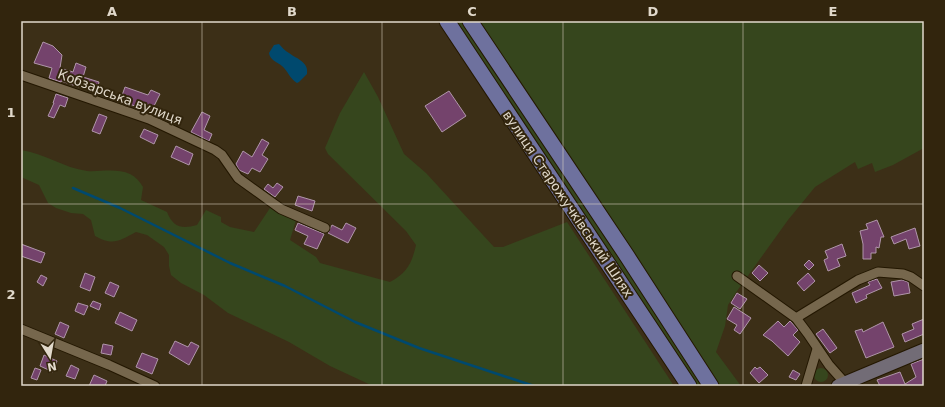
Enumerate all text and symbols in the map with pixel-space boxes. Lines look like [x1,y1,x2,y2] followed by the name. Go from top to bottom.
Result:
[107,4,117,19] text: A
[287,4,297,19] text: B
[467,4,477,19] text: C
[648,4,659,19] text: D
[829,4,837,19] text: E
[56,66,184,128] street label: Кобзарська вулиця
[6,105,16,120] text: 1
[500,108,636,300] street label: вулиця Старожучківський Шлях
[6,287,16,302] text: 2
[30,337,70,377] north arrow
[46,359,58,374] text: N

